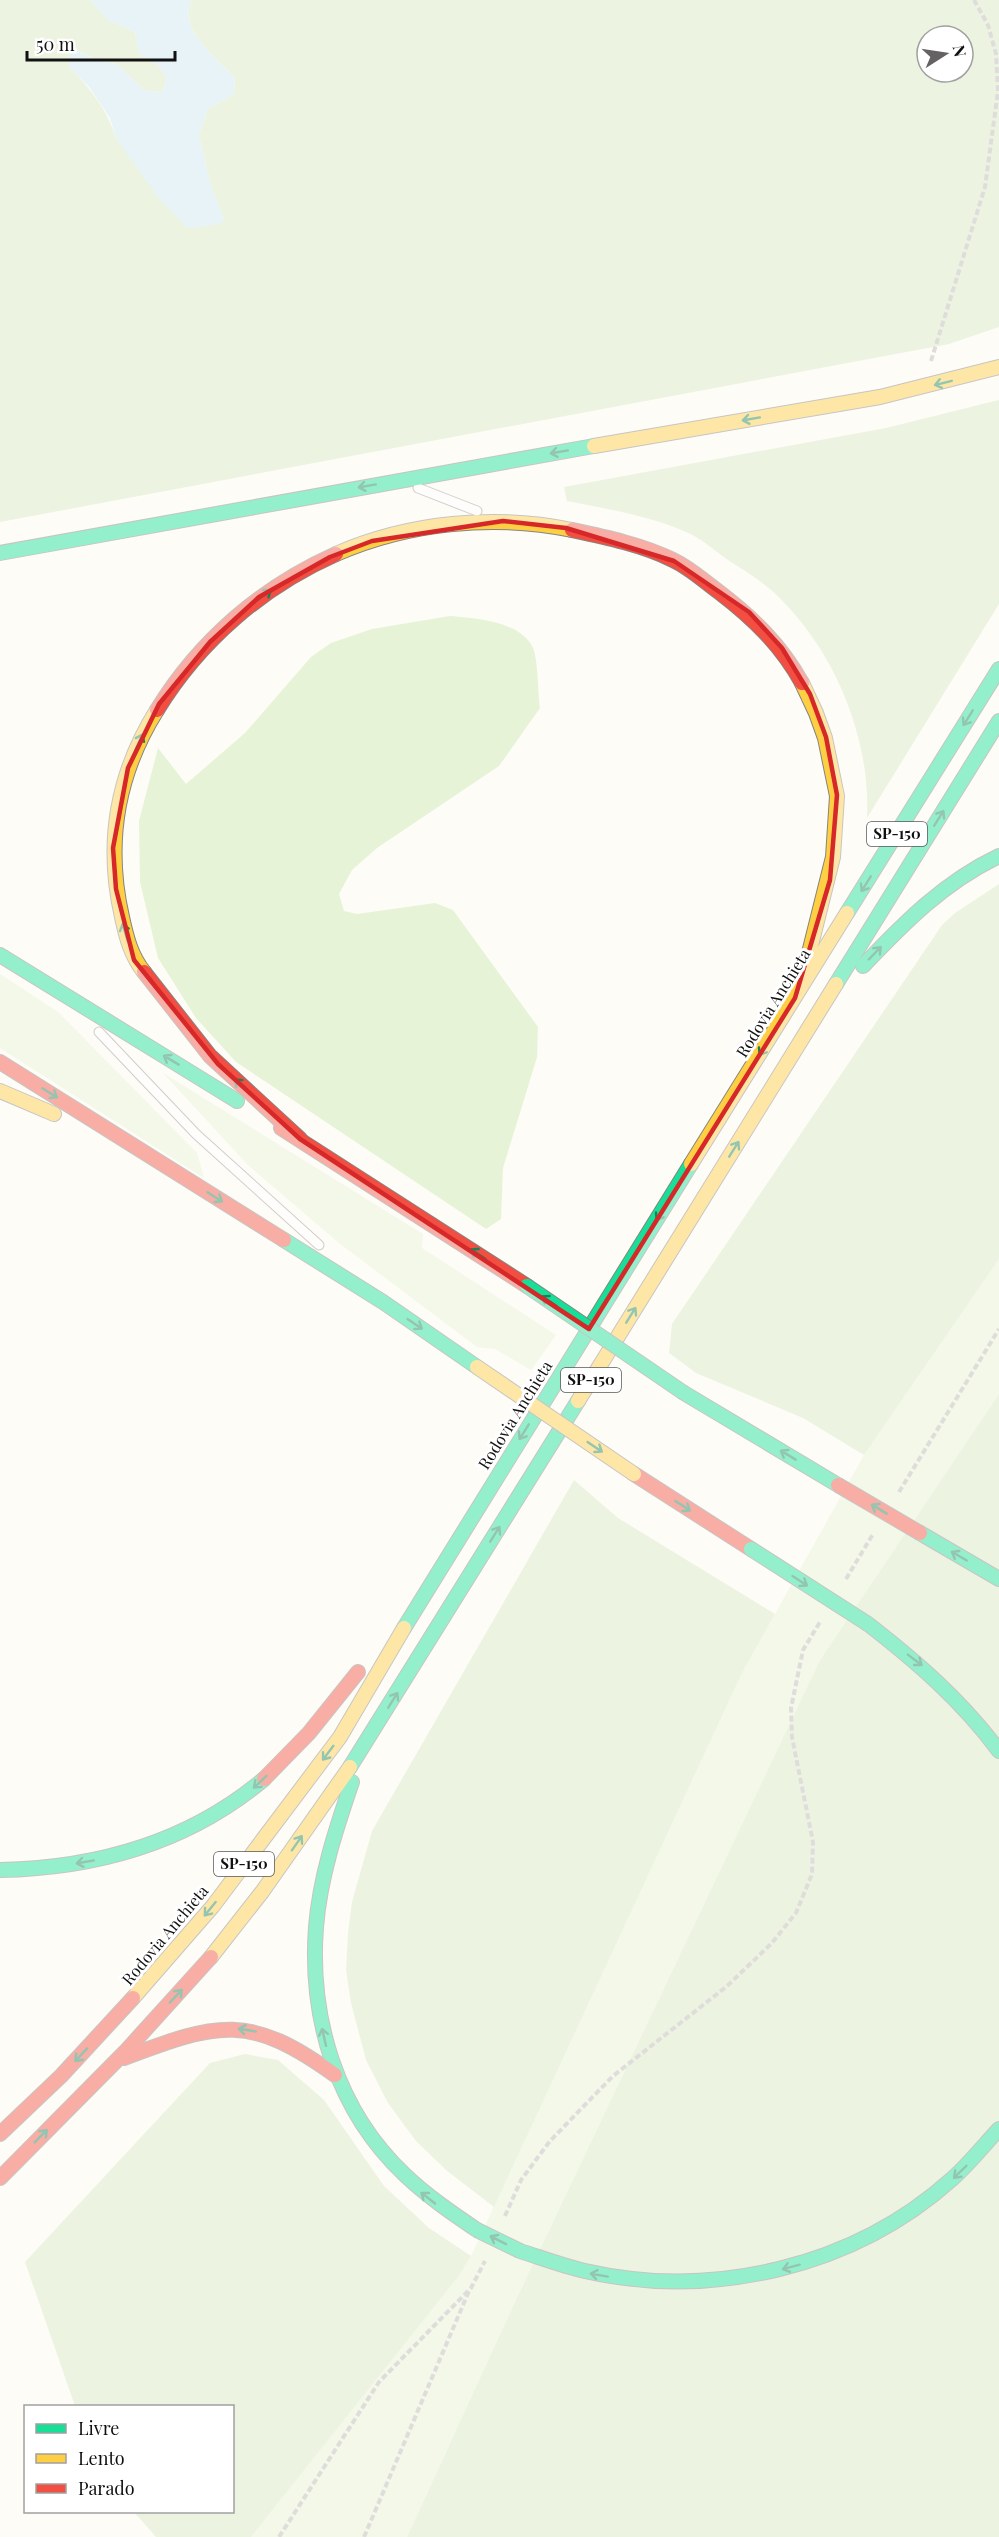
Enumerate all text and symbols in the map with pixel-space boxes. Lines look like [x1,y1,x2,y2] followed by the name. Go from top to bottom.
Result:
[27,24,176,62] scale bar
[915,24,975,84] north arrow
[36,32,75,56] text: 50 m
[949,43,972,59] text: N
[934,378,953,390] one-way arrow
[742,414,762,425] one-way arrow
[550,447,570,458] one-way arrow
[358,481,377,492] one-way arrow
[255,589,272,601] one-way arrow
[962,709,974,726] one-way arrow
[134,733,145,751] one-way arrow
[933,810,945,827] one-way arrow
[867,822,927,846] road number: SP-150
[859,875,871,892] one-way arrow
[119,922,130,941] one-way arrow
[731,945,814,1061] street label: Rodovia Anchieta
[868,946,883,961] one-way arrow
[758,1039,770,1056] one-way arrow
[163,1054,180,1066] one-way arrow
[234,1078,249,1092] one-way arrow
[41,1086,58,1099] one-way arrow
[728,1141,740,1158] one-way arrow
[206,1191,223,1203] one-way arrow
[654,1205,667,1222] one-way arrow
[470,1248,487,1260] one-way arrow
[541,1295,557,1307] one-way arrow
[626,1307,638,1324] one-way arrow
[406,1318,422,1330] one-way arrow
[473,1357,556,1473] street label: Rodovia Anchieta
[561,1368,621,1392] road number: SP-150
[518,1423,530,1440] one-way arrow
[586,1441,602,1453] one-way arrow
[780,1449,797,1461] one-way arrow
[674,1500,691,1512] one-way arrow
[871,1503,888,1515] one-way arrow
[490,1526,502,1543] one-way arrow
[951,1550,968,1562] one-way arrow
[791,1575,808,1587] one-way arrow
[906,1653,922,1666] one-way arrow
[387,1692,399,1709] one-way arrow
[321,1745,334,1761] one-way arrow
[253,1774,268,1788] one-way arrow
[291,1835,303,1851] one-way arrow
[214,1852,274,1876] road number: SP-150
[75,1857,95,1868] one-way arrow
[117,1880,213,1989] street label: Rodovia Anchieta
[203,1901,217,1916] one-way arrow
[169,1989,183,2004] one-way arrow
[238,2024,258,2035] one-way arrow
[318,2028,329,2047] one-way arrow
[74,2047,88,2062] one-way arrow
[34,2129,49,2144] one-way arrow
[952,2165,967,2179] one-way arrow
[420,2191,436,2204] one-way arrow
[490,2234,508,2246] one-way arrow
[782,2262,801,2273] one-way arrow
[589,2269,609,2280] one-way arrow
[24,2405,234,2513] legend
[78,2416,119,2440] text: Livre
[78,2446,125,2470] text: Lento
[78,2476,135,2500] text: Parado

